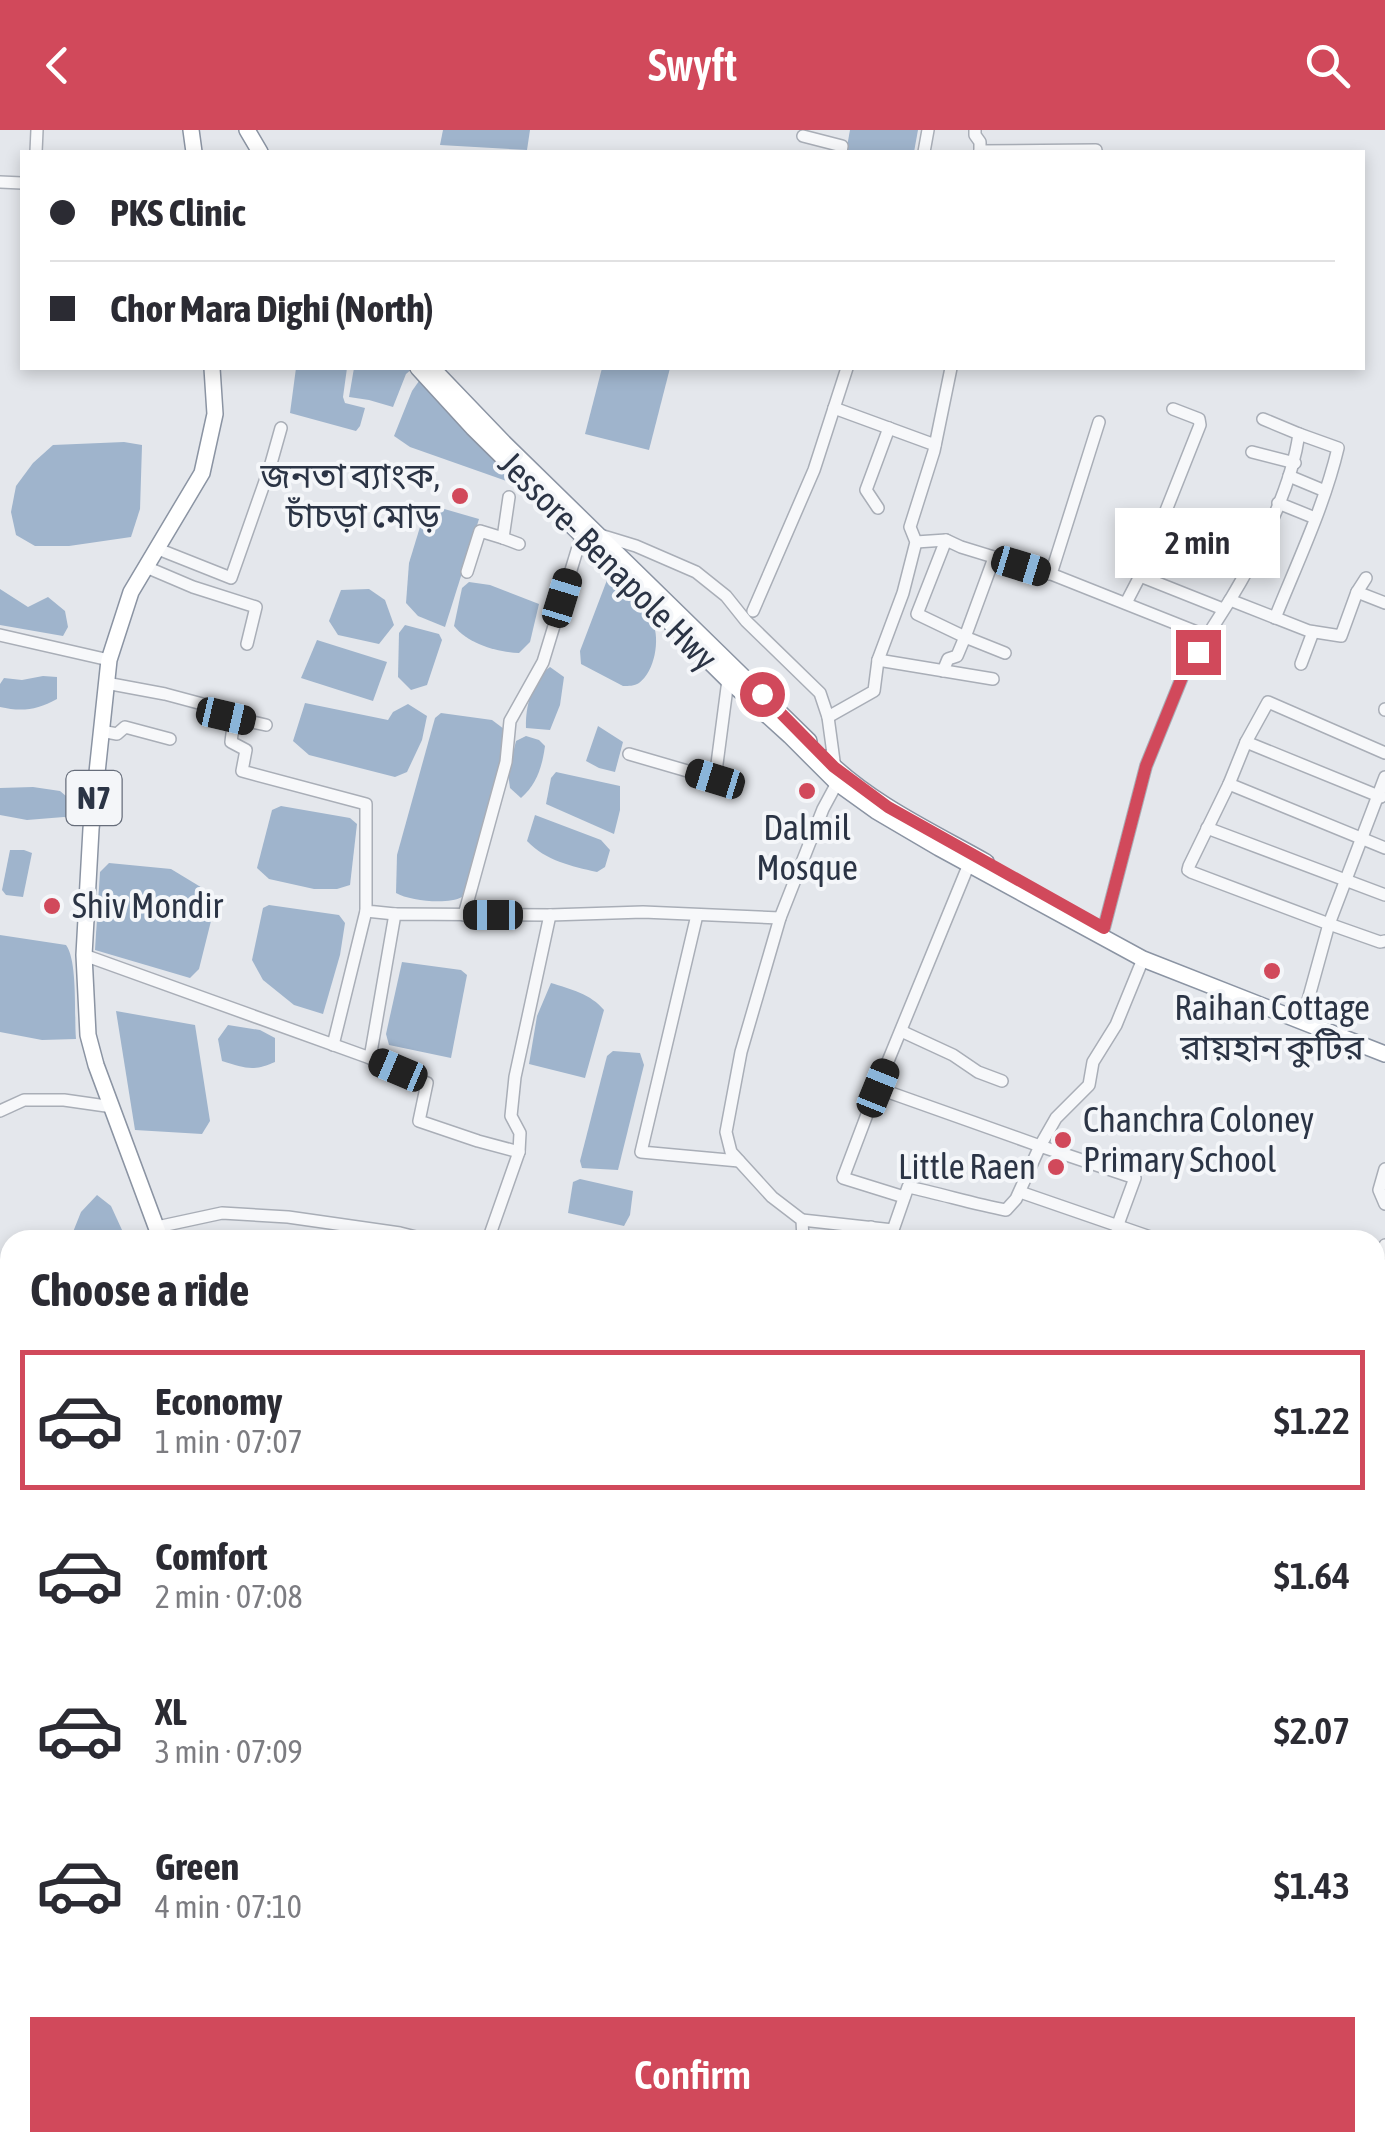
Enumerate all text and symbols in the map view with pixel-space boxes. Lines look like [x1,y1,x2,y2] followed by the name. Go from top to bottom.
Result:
[30,38,85,93] icon: back
[1300,38,1355,93] icon: search
[648,39,737,91] text: Swyft
[110,191,246,234] text: PKS Clinic
[110,287,434,330] text: Chor Mara Dighi (North)
[491,443,726,678] street label: Jessore- Benapole Hwy
[259,455,441,535] place label: জনতা ব্যাংক, চাঁচড়া মোড়
[449,485,471,507] marker: জনতা ব্যাংক, চাঁচড়া মোড়
[1116,507,1280,577] callout: 2 min
[1165,524,1230,561] text: 2 min
[988,543,1054,589] car
[539,565,585,631] car
[1176,630,1221,675] route end
[740,672,785,717] route start
[193,695,259,737] car
[682,756,748,802] car
[66,771,122,825] road number: N7
[796,780,818,802] marker: Dalmil Mosque
[756,807,858,887] place label: Dalmil Mosque
[72,885,223,925] place label: Shiv Mondir
[41,895,63,917] marker: Shiv Mondir
[463,900,523,930] car
[1261,960,1283,982] marker: Raihan Cottage রায়হান কুটির
[1174,987,1370,1068] place label: Raihan Cottage রায়হান কুটির
[365,1044,431,1096] car
[853,1055,903,1121] car
[1083,1099,1314,1179] place label: Chanchra Coloney Primary School
[1052,1129,1074,1151] marker: Chanchra Coloney Primary School
[898,1146,1036,1186] place label: Little Raen
[1045,1156,1067,1178] marker: Little Raen
[30,1264,249,1316] text: Choose a ride
[35,1375,125,1465] icon: car
[155,1380,282,1423] text: Economy
[1274,1399,1350,1442] text: $1.22
[155,1423,302,1460] text: 1 min · 07:07
[35,1530,125,1620] icon: car
[155,1535,267,1578] text: Comfort
[1274,1554,1350,1597] text: $1.64
[155,1578,302,1615] text: 2 min · 07:08
[35,1685,125,1775] icon: car
[155,1690,187,1733] text: XL
[1274,1709,1350,1752] text: $2.07
[155,1733,302,1770] text: 3 min · 07:09
[35,1840,125,1930] icon: car
[155,1845,239,1888] text: Green
[1274,1864,1350,1907] text: $1.43
[155,1888,302,1925] text: 4 min · 07:10
[30,2017,1355,2132] button: Confirm

